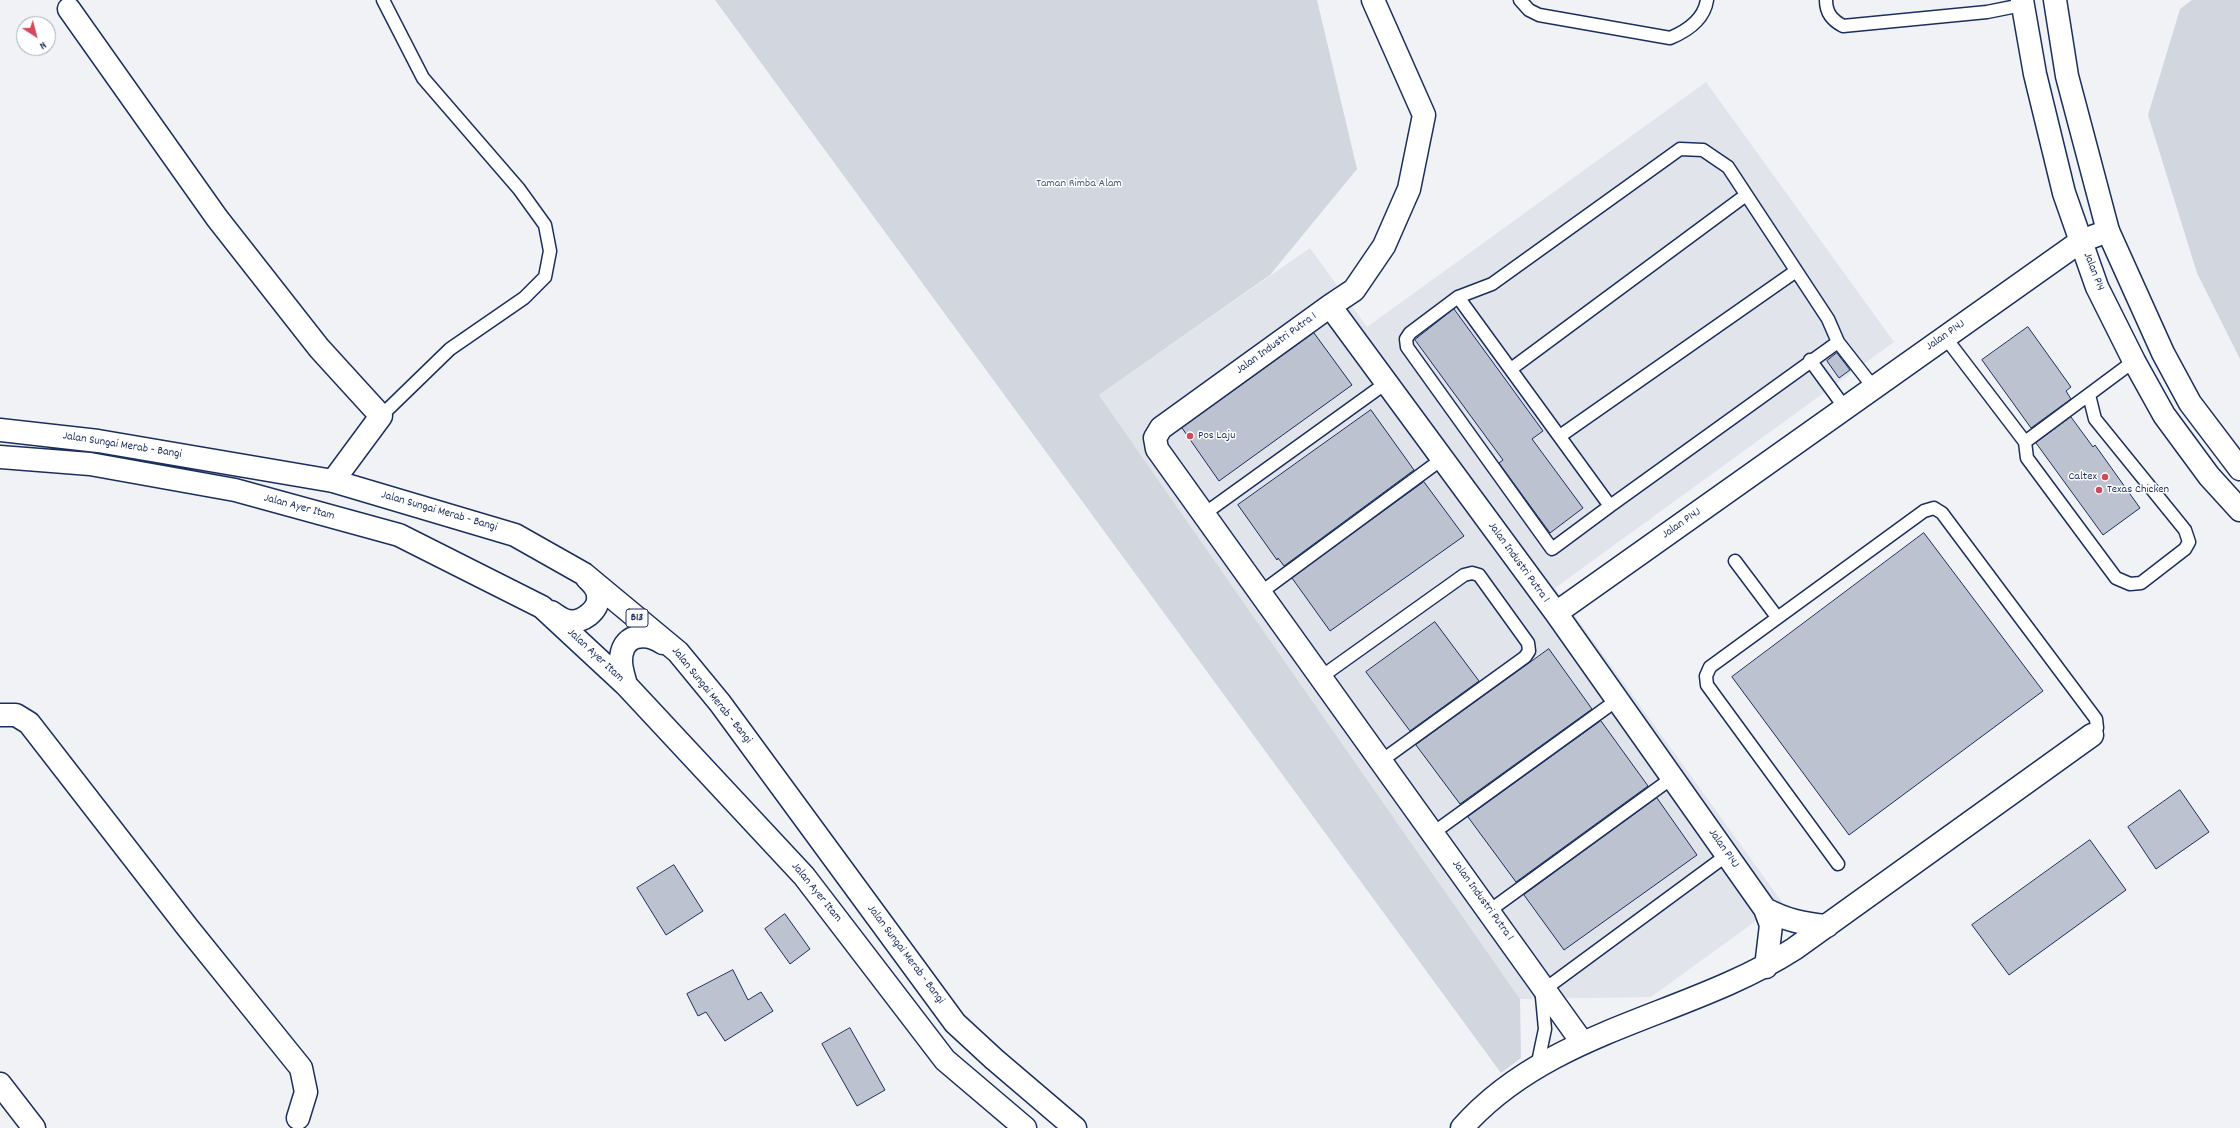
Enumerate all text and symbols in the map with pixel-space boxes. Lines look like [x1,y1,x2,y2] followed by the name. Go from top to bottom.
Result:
[16,16,56,56] north arrow
[36,37,49,53] text: N
[1036,177,1122,191] park label: Taman Rimba Alam
[2079,251,2107,293] street label: Jalan P14
[1234,310,1320,378] street label: Jalan Industri Putra 1
[1924,317,1968,355] street label: Jalan P14J
[62,429,182,463] street label: Jalan Sungai Merab - Bangi
[1198,429,1235,443] place label: Pos Laju
[1185,431,1195,441] marker: Pos Laju
[2068,470,2097,484] place label: Caltex
[2100,472,2110,482] marker: Caltex
[2107,483,2169,497] place label: Texas Chicken
[2094,485,2104,495] marker: Texas Chicken
[379,489,499,535] street label: Jalan Sungai Merab - Bangi
[262,492,336,524] street label: Jalan Ayer Itam
[1660,505,1704,543] street label: Jalan P14J
[1484,520,1552,606] street label: Jalan Industri Putra 1
[626,609,648,627] road number: B13
[564,626,626,686] street label: Jalan Ayer Itam
[668,645,754,747] street label: Jalan Sungai Merab - Bangi
[1704,827,1742,871] street label: Jalan P14J
[1448,858,1516,944] street label: Jalan Industri Putra 1
[788,860,844,926] street label: Jalan Ayer Itam
[863,903,947,1007] street label: Jalan Sungai Merab - Bangi

